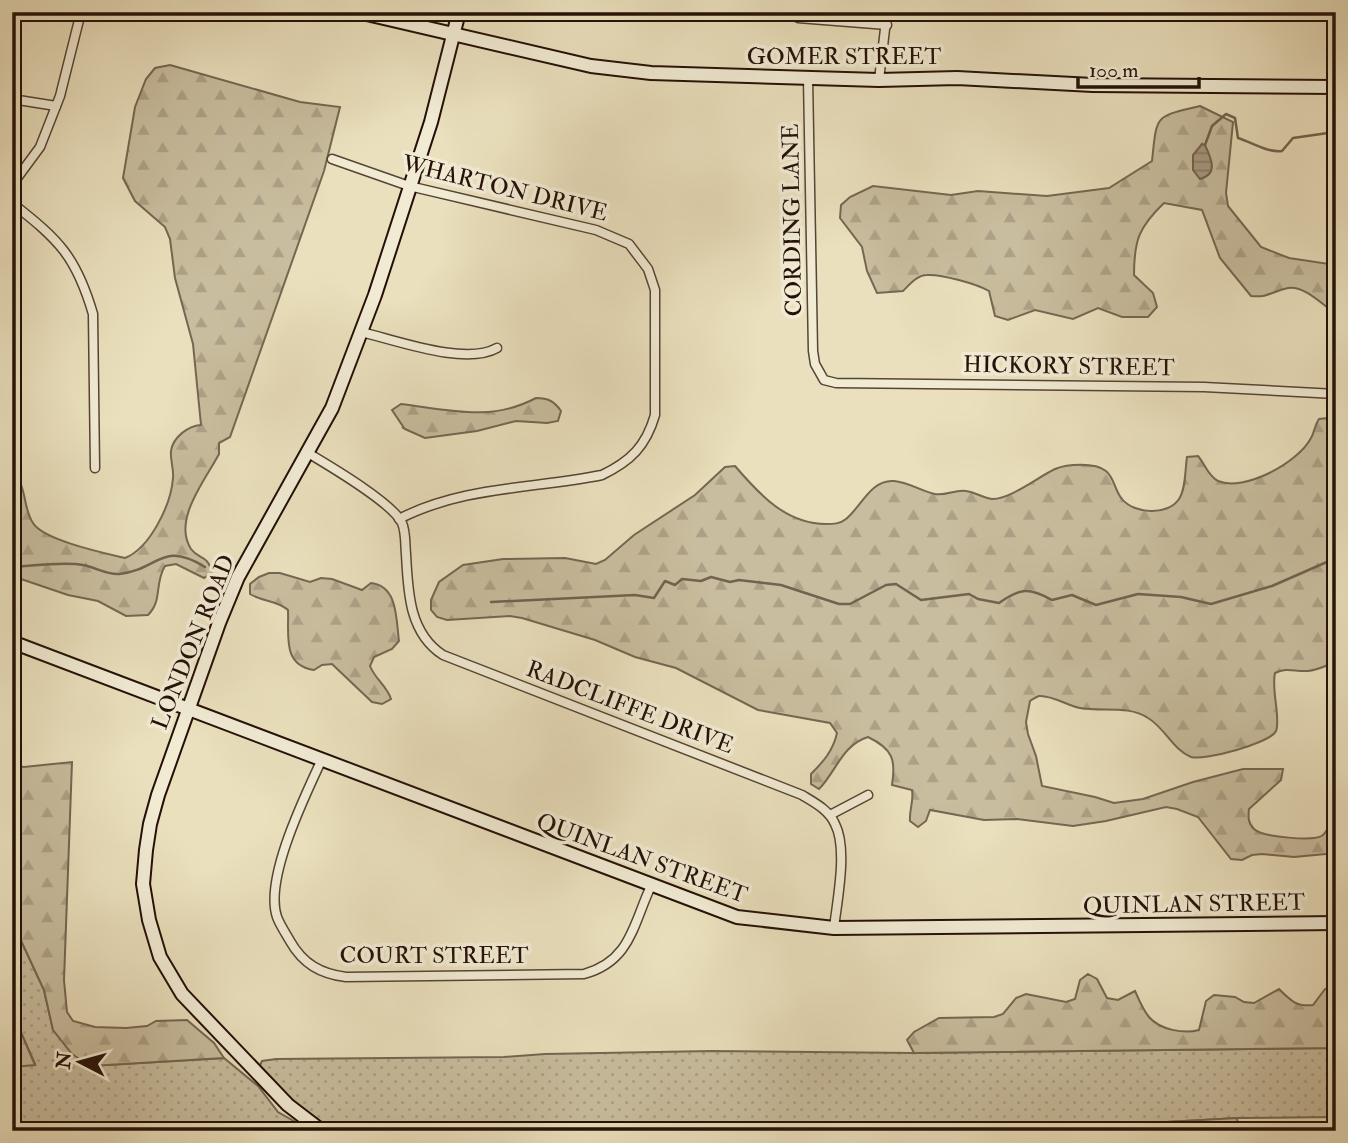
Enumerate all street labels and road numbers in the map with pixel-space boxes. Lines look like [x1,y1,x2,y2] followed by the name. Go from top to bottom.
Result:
[747,42,941,71] street label: GOMER STREET
[776,123,808,317] street label: CORDING LANE
[398,148,611,228] street label: WHARTON DRIVE
[963,350,1175,382] street label: HICKORY STREET
[145,550,241,734] street label: LONDON ROAD
[522,654,738,760] street label: RADCLIFFE DRIVE
[533,806,751,910] street label: QUINLAN STREET
[1083,888,1305,920] street label: QUINLAN STREET
[339,941,529,970] street label: COURT STREET

